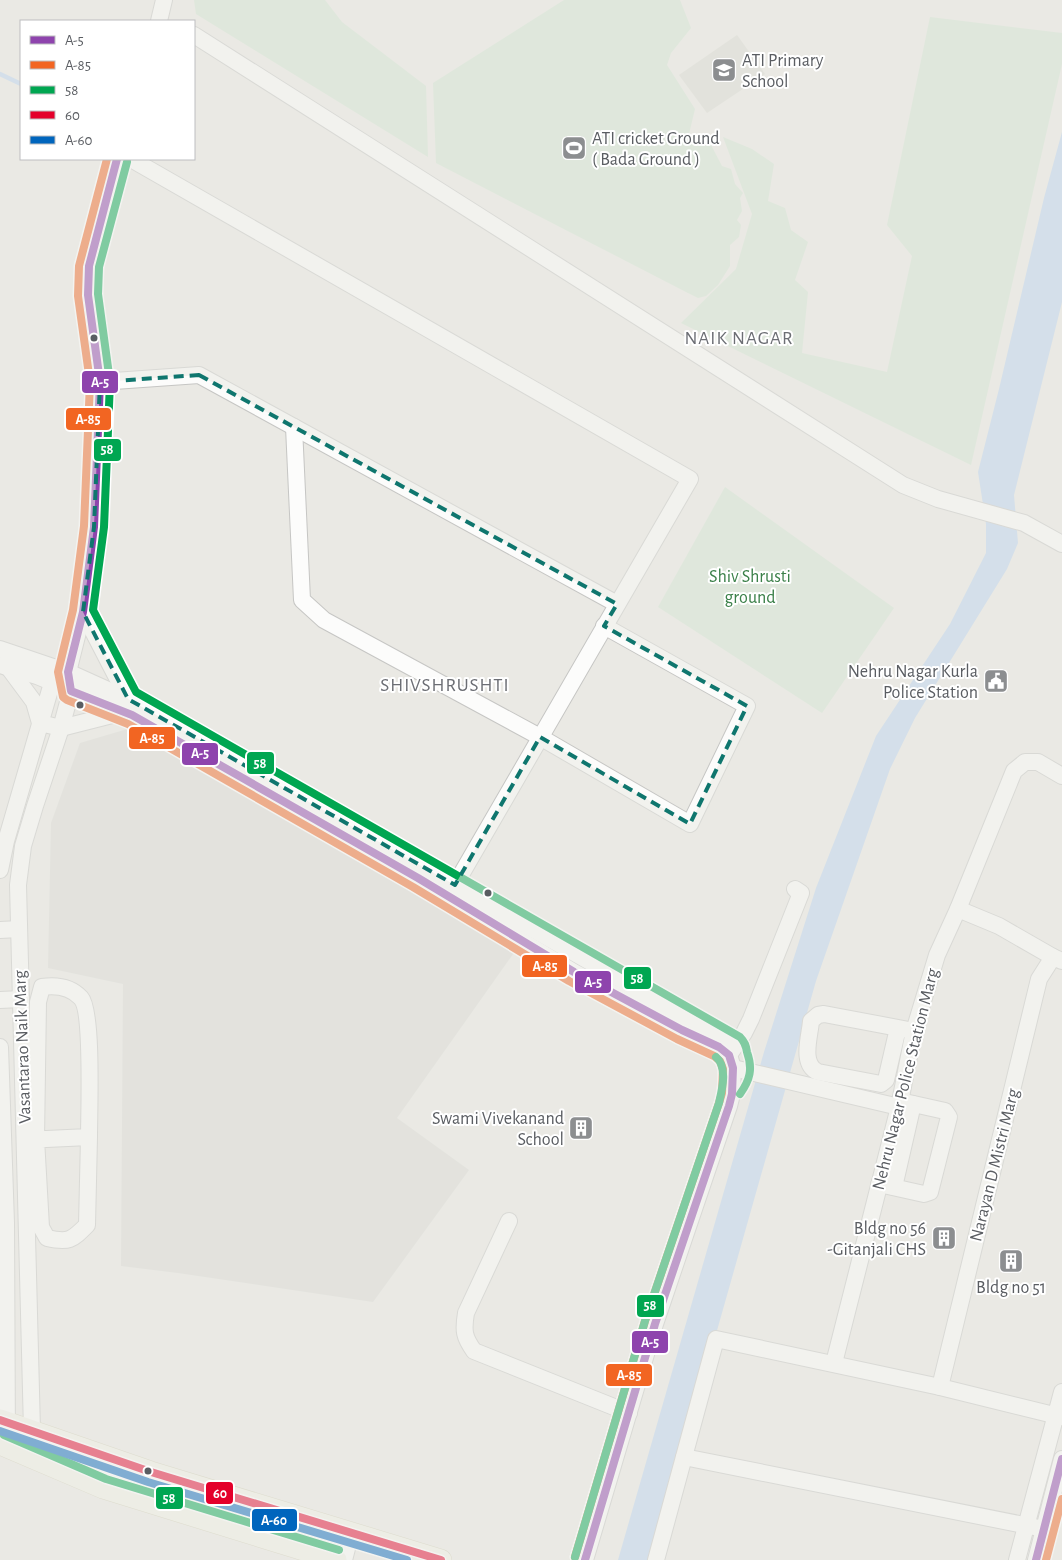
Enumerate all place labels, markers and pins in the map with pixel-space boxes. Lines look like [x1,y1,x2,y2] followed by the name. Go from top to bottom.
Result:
[742,52,824,91] place label: ATI Primary School
[711,57,737,83] school or university icon: ATI Primary School
[592,130,720,169] place label: ATI cricket Ground ( Bada Ground )
[561,135,587,161] sports icon: ATI cricket Ground ( Bada Ground )
[89,333,99,343] unlabelled marker
[848,663,978,702] place label: Nehru Nagar Kurla Police Station
[983,668,1009,694] public building icon: Nehru Nagar Kurla Police Station
[75,700,85,710] unlabelled marker
[483,888,493,898] unlabelled marker
[432,1110,564,1149] place label: Swami Vivekanand School
[568,1115,594,1141] building icon: Swami Vivekanand School
[827,1220,926,1259] place label: Bldg no 56 -Gitanjali CHS
[931,1225,957,1251] building icon: Bldg no 56 -Gitanjali CHS
[998,1248,1024,1274] building icon: Bldg no 51
[976,1279,1046,1297] place label: Bldg no 51
[143,1466,153,1476] unlabelled marker

